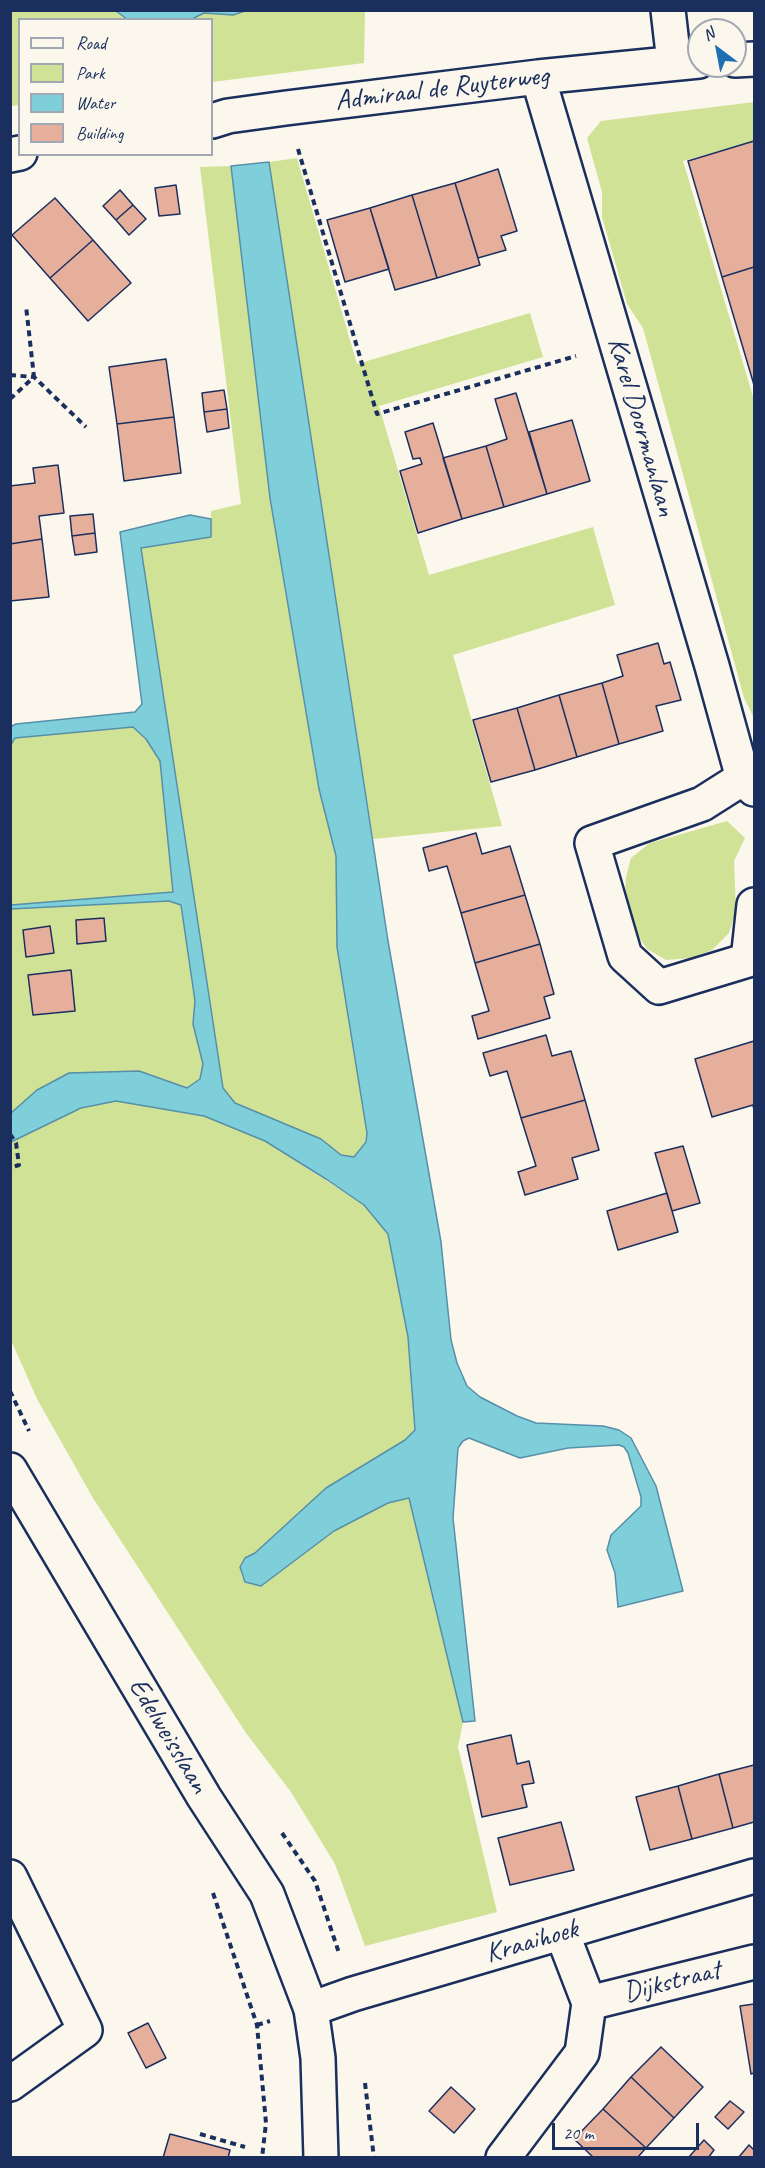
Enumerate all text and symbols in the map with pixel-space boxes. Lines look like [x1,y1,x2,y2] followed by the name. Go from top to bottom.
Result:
[18,18,213,156] legend
[687,18,747,78] north arrow
[699,23,718,46] text: N
[76,32,106,54] text: Road
[333,59,551,119] street label: Admiraal de Ruyterweg
[76,62,105,84] text: Park
[76,92,115,114] text: Water
[76,122,123,144] text: Building
[599,334,683,520] street label: Karel Doormanlaan
[121,1672,215,1800] street label: Edelweisslaan
[482,1913,582,1971] street label: Kraaihoek
[620,1954,724,2010] street label: Dijkstraat
[555,2111,702,2149] scale bar
[563,2122,594,2144] text: 20 m

